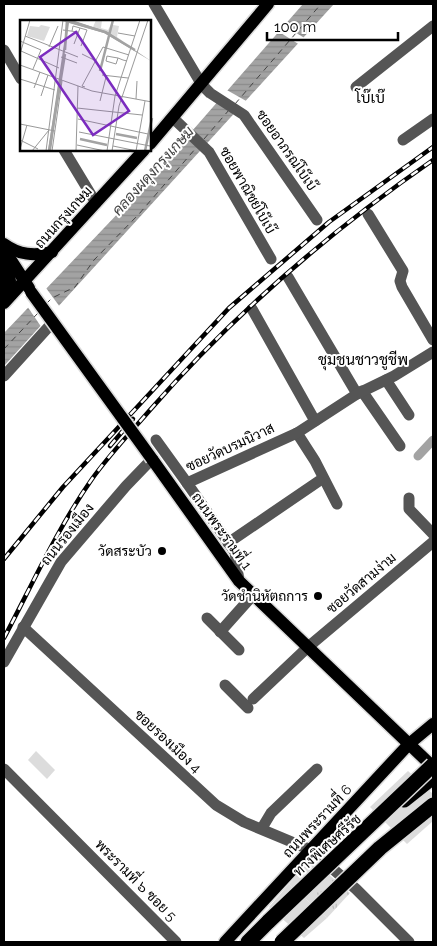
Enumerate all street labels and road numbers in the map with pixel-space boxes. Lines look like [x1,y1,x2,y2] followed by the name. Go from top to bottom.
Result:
[253,106,322,194] street label: ซอยอาภรณ์โบ๊เบ๊
[217,143,281,237] street label: ซอยพาณิชย์โบ๊เบ๊
[31,183,96,253] street label: ถนนกรุงเกษม
[183,420,277,474] street label: ซอยวัดบรมนิวาส
[189,487,259,573] street label: ถนนพระรามที่ 1
[36,499,97,568] street label: ถนนรองเมือง
[323,549,399,617] street label: ซอยวัดสามง่าม
[131,705,205,776] street label: ซอยรองเมือง 4
[276,779,355,861] street label: ถนนพระรามที่ 6
[289,810,364,879] street label: ทางพิเศษศรีรัช
[92,833,183,924] street label: พระรามที่ ๖ ซอย 5

